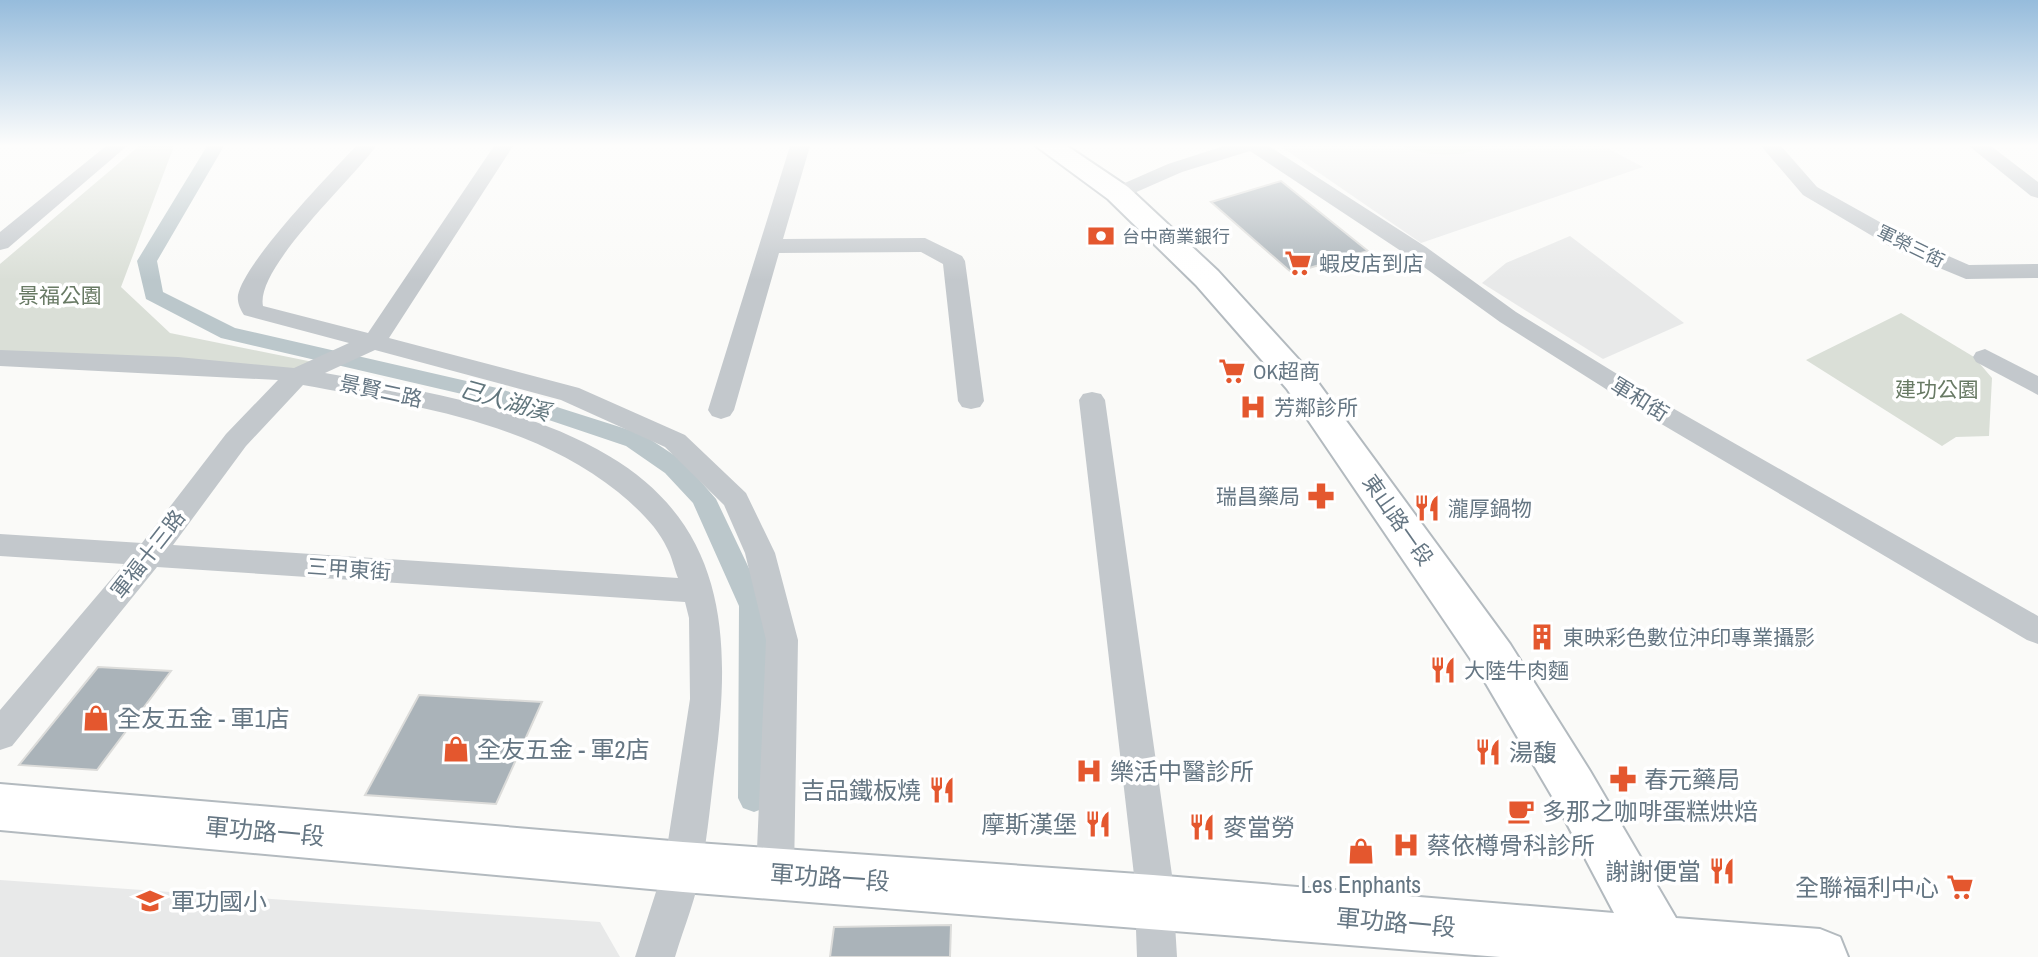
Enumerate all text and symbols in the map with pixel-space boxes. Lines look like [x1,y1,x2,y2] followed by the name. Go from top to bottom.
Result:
[1873,219,1949,273] street label: 軍榮三街
[1086,221,1116,251] bank icon: 台中商業銀行
[1122,224,1230,249] place label: 台中商業銀行
[1283,248,1313,278] supermarket icon: 蝦皮店到店
[1319,249,1424,278] place label: 蝦皮店到店
[18,281,102,310] park label: 景福公園
[1217,356,1247,386] supermarket icon: OK超商
[1253,357,1320,386] place label: OK超商
[337,368,425,414] street label: 景賢二路
[1606,370,1674,428] street label: 軍和街
[457,372,556,428] water label: 己人湖溪
[1895,375,1979,404] park label: 建功公園
[1238,392,1268,422] hospital icon: 芳鄰診所
[1274,393,1358,422] place label: 芳鄰診所
[1356,469,1440,571] street label: 東山路一段
[1306,481,1336,511] pharmacy icon: 瑞昌藥局
[1216,482,1300,511] place label: 瑞昌藥局
[1412,493,1442,523] restaurant icon: 瀧厚鍋物
[1448,494,1532,523] place label: 瀧厚鍋物
[104,504,192,604] street label: 軍福十三路
[306,552,392,586] street label: 三甲東街
[1527,622,1557,652] building icon: 東映彩色數位沖印專業攝影
[1563,623,1815,652] place label: 東映彩色數位沖印專業攝影
[1428,655,1458,685] restaurant icon: 大陸牛肉麵
[1464,656,1569,685] place label: 大陸牛肉麵
[117,702,289,734] place label: 全友五金 - 軍1店
[81,703,111,733] shop icon: 全友五金 - 軍1店
[477,733,649,765] place label: 全友五金 - 軍2店
[441,734,471,764] shop icon: 全友五金 - 軍2店
[1509,736,1557,768] place label: 湯馥
[1473,737,1503,767] restaurant icon: 湯馥
[1110,755,1254,787] place label: 樂活中醫診所
[1074,756,1104,786] hospital icon: 樂活中醫診所
[1644,763,1740,795] place label: 春元藥局
[1608,764,1638,794] pharmacy icon: 春元藥局
[801,774,921,806] place label: 吉品鐵板燒
[927,775,957,805] restaurant icon: 吉品鐵板燒
[1542,795,1758,827] place label: 多那之咖啡蛋糕烘焙
[1506,796,1536,826] cafe icon: 多那之咖啡蛋糕烘焙
[981,808,1077,840] place label: 摩斯漢堡
[1083,809,1113,839] restaurant icon: 摩斯漢堡
[204,810,326,852] street label: 軍功路一段
[1223,811,1295,843] place label: 麥當勞
[1187,812,1217,842] restaurant icon: 麥當勞
[1427,829,1595,861] place label: 蔡依樽骨科診所
[1391,830,1421,860] hospital icon: 蔡依樽骨科診所
[1346,836,1376,866] shop icon: Les Enphants
[1605,855,1701,887] place label: 謝謝便當
[1707,856,1737,886] restaurant icon: 謝謝便當
[769,857,891,897] street label: 軍功路一段
[1301,868,1421,900] place label: Les Enphants
[1795,871,1939,903] place label: 全聯福利中心
[1945,872,1975,902] supermarket icon: 全聯福利中心
[171,885,267,917] place label: 軍功國小
[135,886,165,916] school or university icon: 軍功國小
[1335,901,1457,943] street label: 軍功路一段

